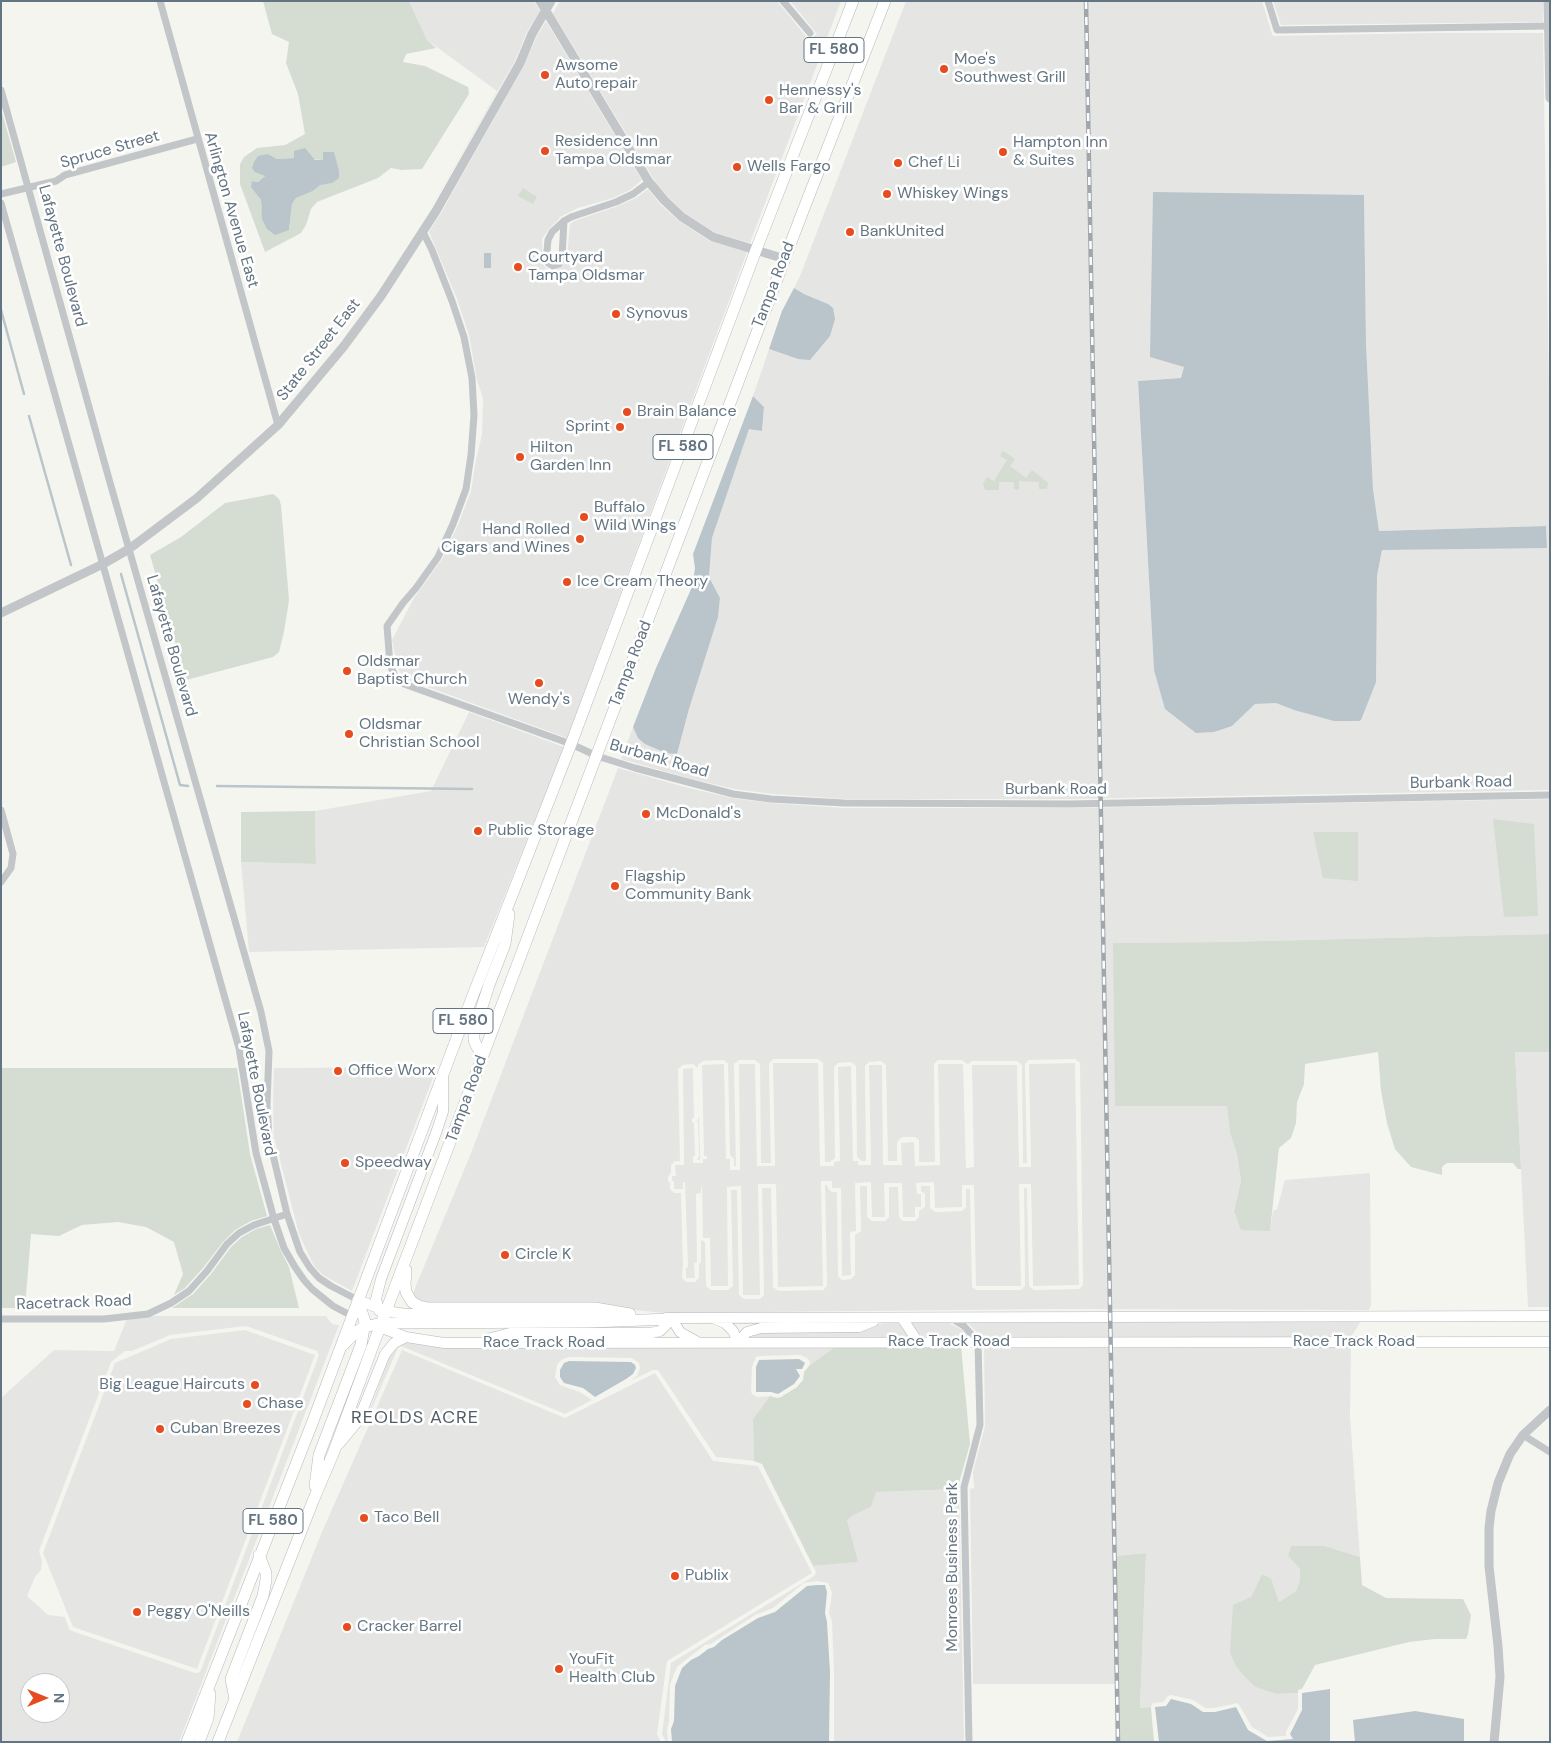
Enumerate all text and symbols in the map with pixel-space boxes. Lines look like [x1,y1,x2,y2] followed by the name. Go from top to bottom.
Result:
[804,38,864,62] road number: FL 580
[954,50,1066,88] place label: Moe's Southwest Grill
[555,56,638,94] place label: Awsome Auto repair
[938,63,950,75] marker: Moe's Southwest Grill
[539,69,551,81] marker: Awsome Auto repair
[779,81,862,119] place label: Hennessy's Bar & Grill
[763,94,775,106] marker: Hennessy's Bar & Grill
[58,127,162,173] street label: Spruce Street
[200,130,262,290] street label: Arlington Avenue East
[555,132,672,170] place label: Residence Inn Tampa Oldsmar
[1013,133,1108,171] place label: Hampton Inn & Suites
[539,145,551,157] marker: Residence Inn Tampa Oldsmar
[997,146,1009,158] marker: Hampton Inn & Suites
[908,153,960,173] place label: Chef Li
[747,157,831,177] place label: Wells Fargo
[892,157,904,169] marker: Chef Li
[731,161,743,173] marker: Wells Fargo
[34,183,90,329] street label: Lafayette Boulevard
[897,184,1008,204] place label: Whiskey Wings
[881,188,893,200] marker: Whiskey Wings
[860,222,944,242] place label: BankUnited
[844,226,856,238] marker: BankUnited
[749,239,799,331] street label: Tampa Road
[528,248,645,286] place label: Courtyard Tampa Oldsmar
[512,261,524,273] marker: Courtyard Tampa Oldsmar
[273,295,365,405] street label: State Street East
[626,304,688,324] place label: Synovus
[610,308,622,320] marker: Synovus
[637,402,737,422] place label: Brain Balance
[621,406,633,418] marker: Brain Balance
[565,417,610,437] place label: Sprint
[614,421,626,433] marker: Sprint
[653,434,713,460] road number: FL 580
[530,438,611,476] place label: Hilton Garden Inn
[514,451,526,463] marker: Hilton Garden Inn
[594,498,677,536] place label: Buffalo Wild Wings
[578,511,590,523] marker: Buffalo Wild Wings
[441,520,570,558] place label: Hand Rolled Cigars and Wines
[574,533,586,545] marker: Hand Rolled Cigars and Wines
[577,572,708,592] place label: Ice Cream Theory
[142,573,200,719] street label: Lafayette Boulevard
[561,576,573,588] marker: Ice Cream Theory
[606,618,656,710] street label: Tampa Road
[357,652,467,690] place label: Oldsmar Baptist Church
[341,665,353,677] marker: Oldsmar Baptist Church
[533,677,545,689] marker: Wendy's
[508,690,570,710] place label: Wendy's
[359,715,480,753] place label: Oldsmar Christian School
[343,728,355,740] marker: Oldsmar Christian School
[607,736,711,782] street label: Burbank Road
[1410,773,1512,793] street label: Burbank Road
[1005,780,1107,800] street label: Burbank Road
[656,804,741,824] place label: McDonald's
[640,808,652,820] marker: McDonald's
[488,821,594,841] place label: Public Storage
[472,825,484,837] marker: Public Storage
[625,867,752,905] place label: Flagship Community Bank
[609,880,621,892] marker: Flagship Community Bank
[433,1008,493,1034] road number: FL 580
[233,1010,279,1158] street label: Lafayette Boulevard
[442,1053,492,1145] street label: Tampa Road
[348,1061,435,1081] place label: Office Worx
[332,1065,344,1077] marker: Office Worx
[355,1153,432,1173] place label: Speedway
[339,1157,351,1169] marker: Speedway
[515,1245,571,1265] place label: Circle K
[499,1249,511,1261] marker: Circle K
[16,1291,132,1315] street label: Racetrack Road
[888,1332,1010,1352] street label: Race Track Road
[1293,1332,1415,1352] street label: Race Track Road
[483,1333,605,1353] street label: Race Track Road
[99,1375,245,1395] place label: Big League Haircuts
[249,1379,261,1391] marker: Big League Haircuts
[257,1394,303,1414] place label: Chase
[241,1398,253,1410] marker: Chase
[350,1407,480,1429] district label: REOLDS ACRE
[170,1419,281,1439] place label: Cuban Breezes
[154,1423,166,1435] marker: Cuban Breezes
[943,1482,963,1652] street label: Monroes Business Park
[243,1508,303,1534] road number: FL 580
[374,1508,439,1528] place label: Taco Bell
[358,1512,370,1524] marker: Taco Bell
[685,1566,729,1586] place label: Publix
[669,1570,681,1582] marker: Publix
[147,1602,250,1622] place label: Peggy O'Neills
[131,1606,143,1618] marker: Peggy O'Neills
[357,1617,462,1637] place label: Cracker Barrel
[341,1621,353,1633] marker: Cracker Barrel
[569,1650,655,1688] place label: YouFit Health Club
[553,1663,565,1675] marker: YouFit Health Club
[20,1673,70,1723] north arrow
[50,1693,68,1703] text: N

